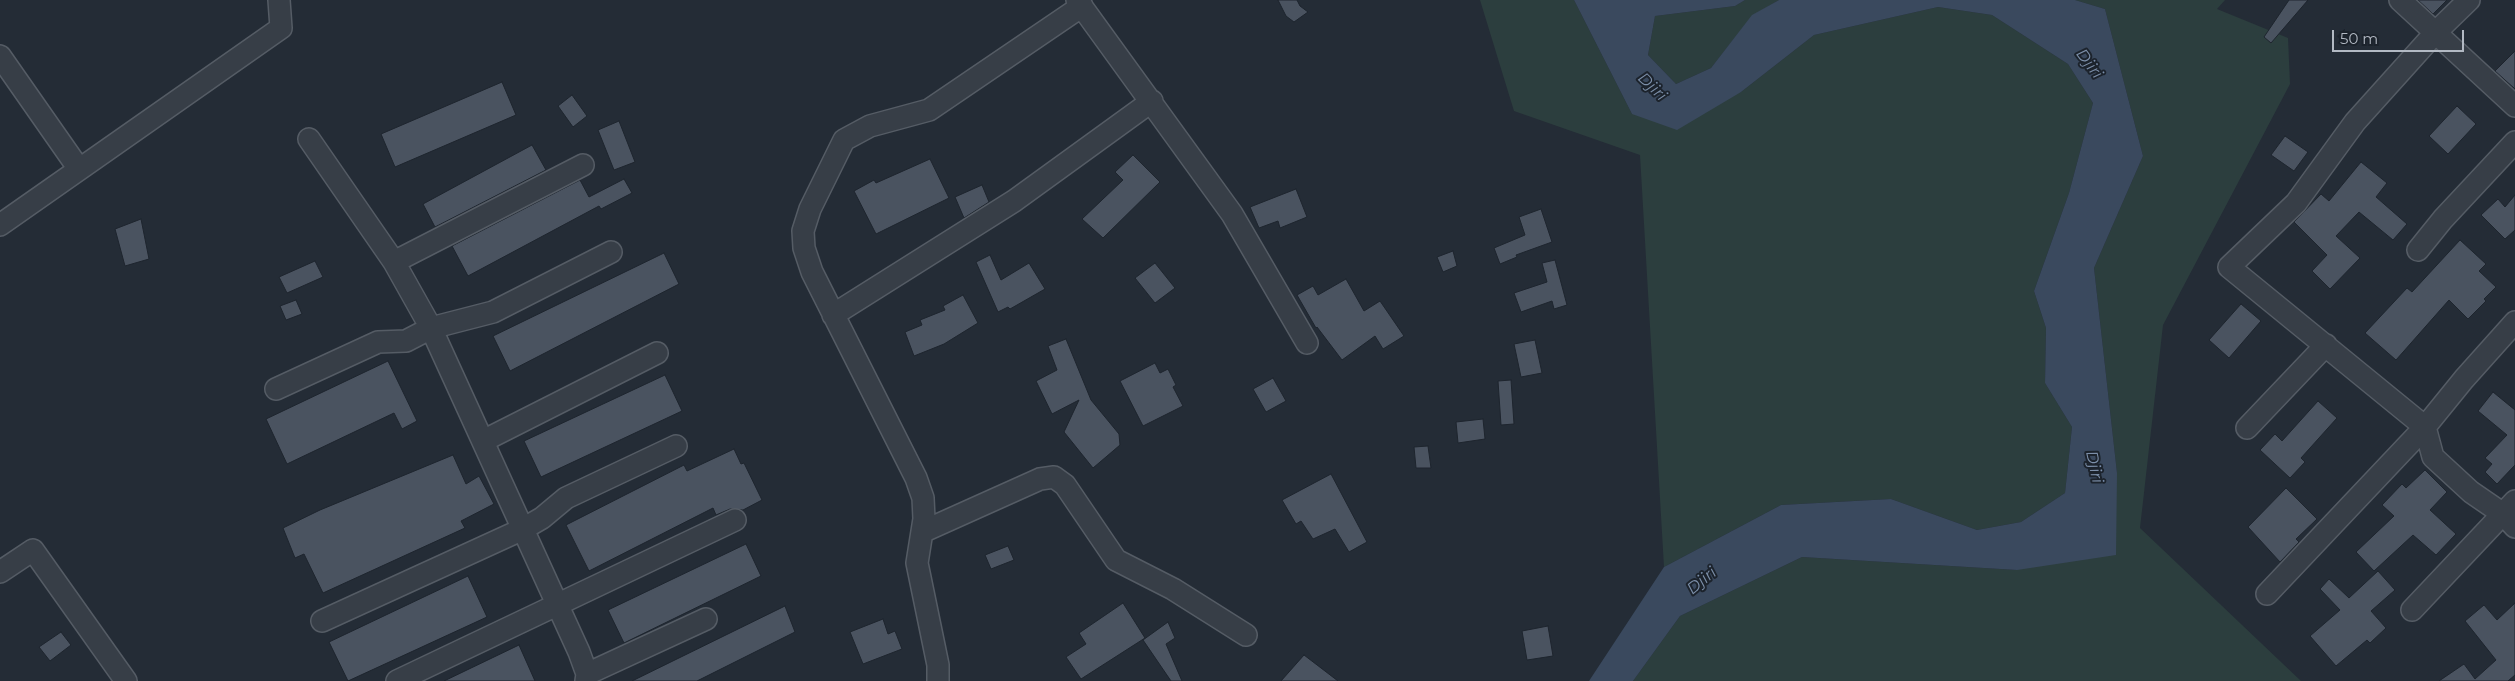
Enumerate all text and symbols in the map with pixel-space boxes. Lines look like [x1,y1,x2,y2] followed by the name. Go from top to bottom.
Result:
[2335,20,2468,52] scale bar
[2340,29,2378,48] text: 50 m
[2072,45,2106,83] water label: Djiri
[1634,69,1670,105] water label: Djiri
[2081,449,2107,485] water label: Djiri
[1683,563,1721,599] water label: Djiri

